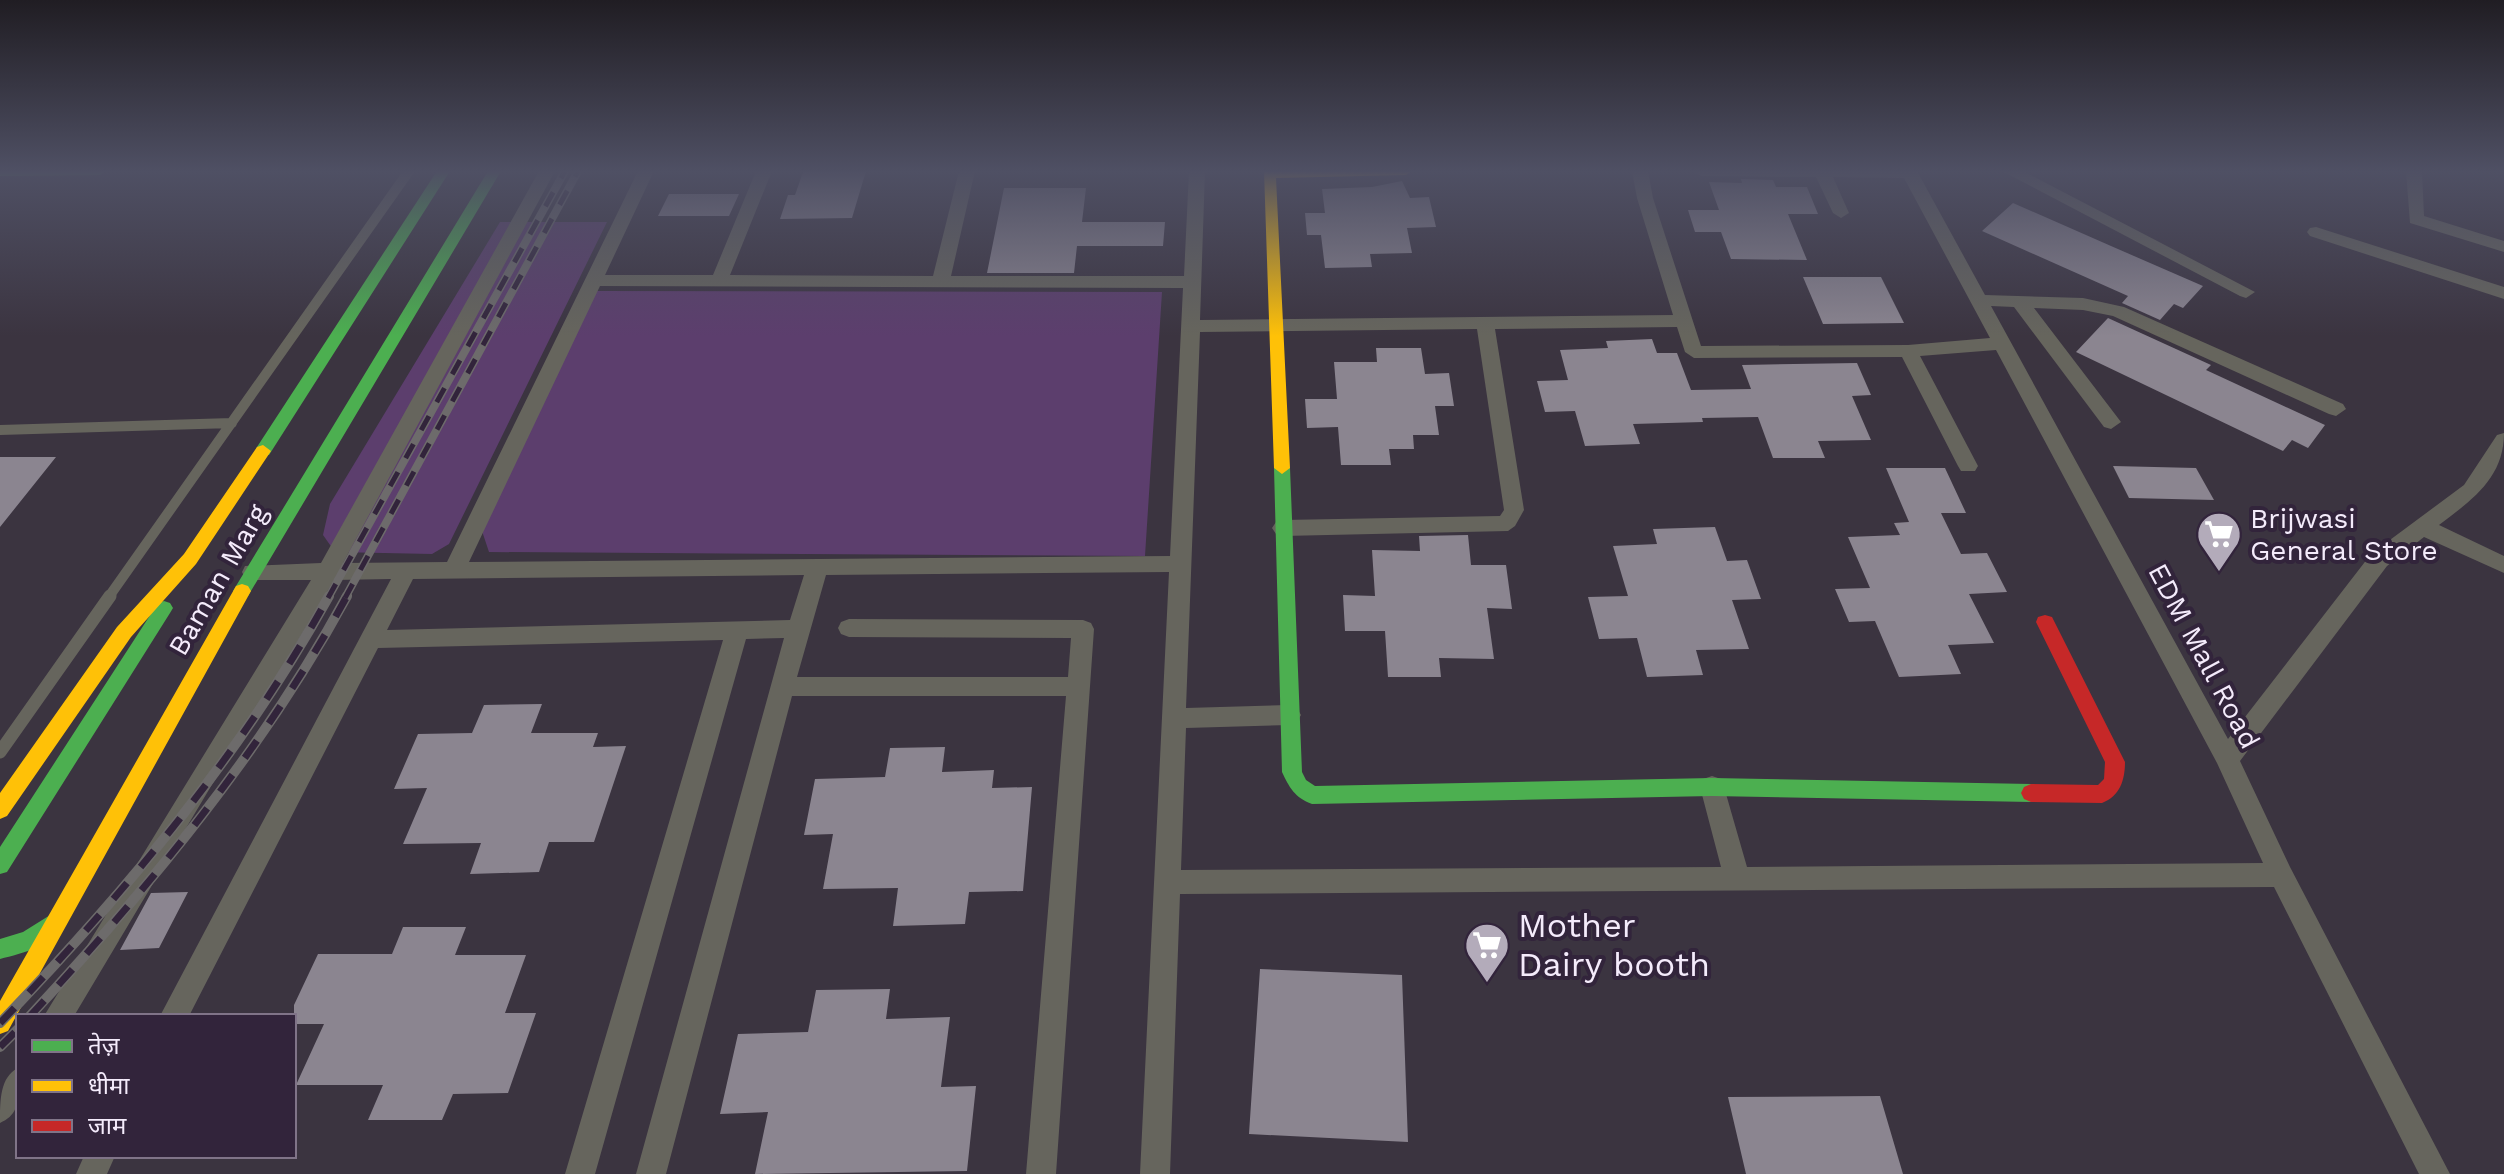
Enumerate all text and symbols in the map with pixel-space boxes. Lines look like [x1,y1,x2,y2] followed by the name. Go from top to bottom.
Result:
[162,499,275,661] street label: Baman Marg
[2250,502,2438,567] place label: Brijwasi General Store
[2195,510,2243,573] supermarket icon: Brijwasi General Store
[2141,558,2267,754] street label: EDM Mall Road
[1518,905,1710,984] place label: Mother Dairy booth
[1463,921,1511,984] supermarket icon: Mother Dairy booth
[16,1014,296,1158] legend
[88,1032,121,1060] text: तेज़
[88,1072,130,1100] text: धीमा
[88,1112,127,1140] text: जाम

